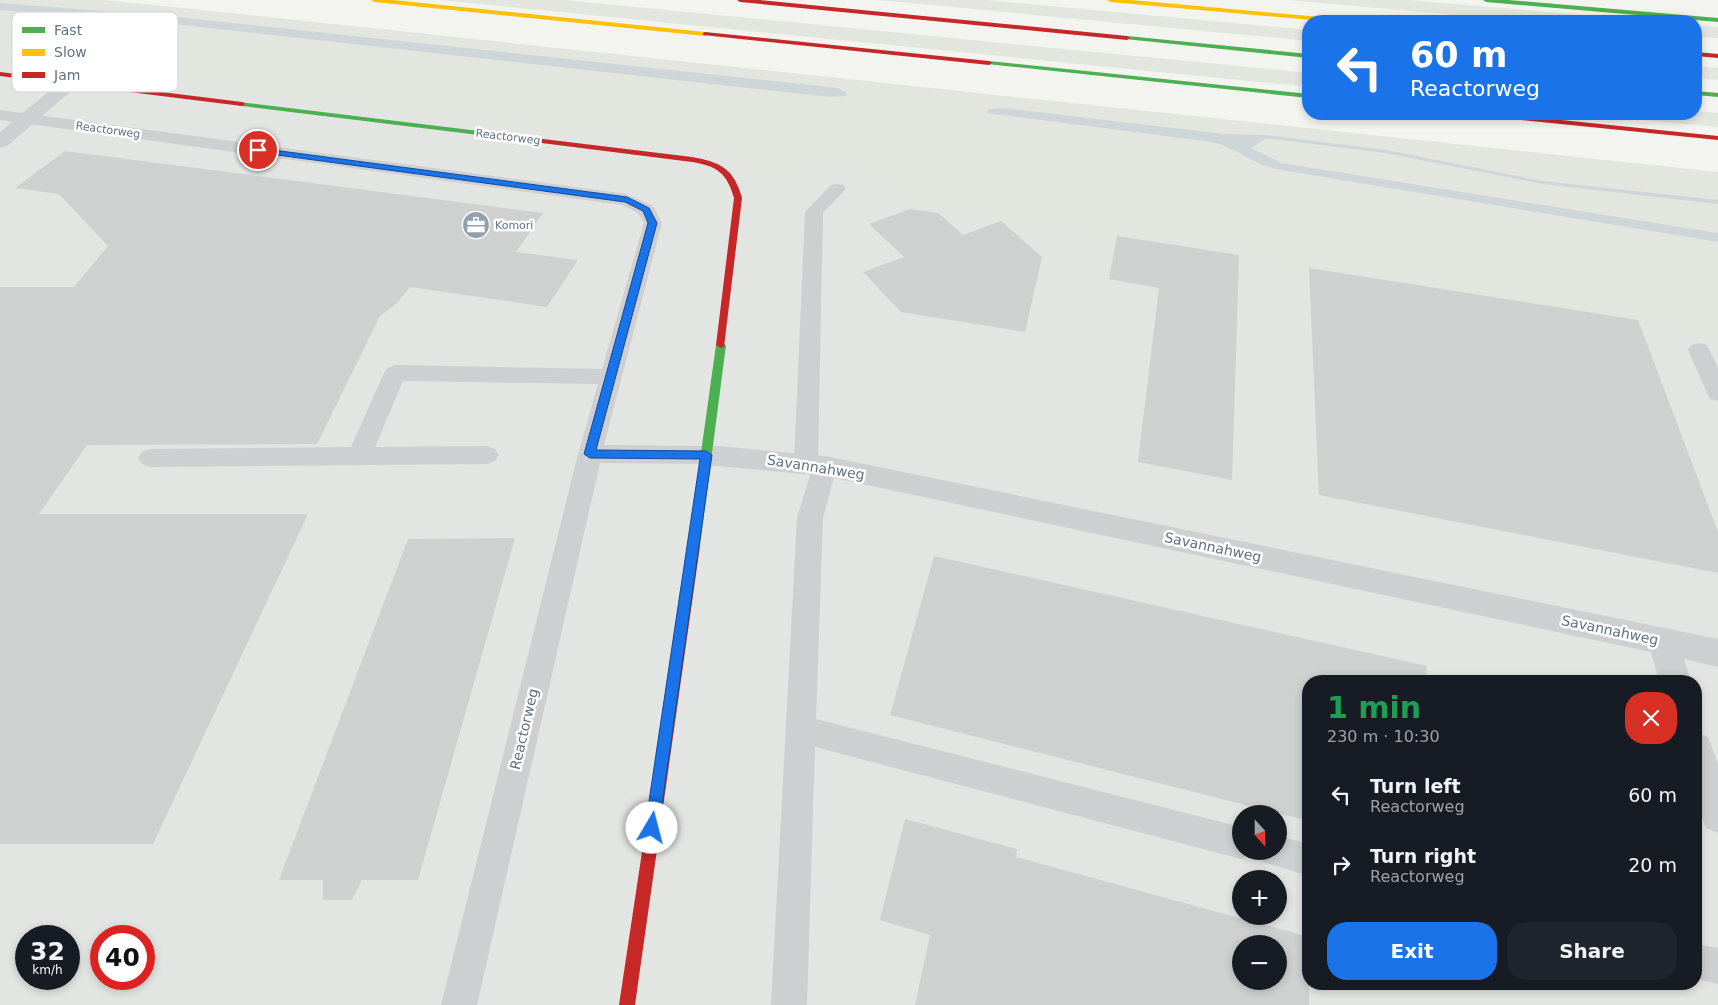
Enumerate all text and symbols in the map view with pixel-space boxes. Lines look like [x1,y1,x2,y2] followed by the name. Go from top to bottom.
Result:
[12,12,178,92] legend
[54,22,83,38] text: Fast
[1327,35,1392,100] icon: left
[1410,35,1507,75] text: 60 m
[54,44,87,60] text: Slow
[53,67,80,83] text: Jam
[1410,76,1540,101] text: Reactorweg
[75,119,141,141] street label: Reactorweg
[475,127,541,147] street label: Reactorweg
[237,129,279,171] pin
[244,136,272,164] icon: arrive
[461,210,491,240] office icon: Komori
[495,219,533,232] place label: Komori
[766,451,866,483] street label: Savannahweg
[1163,529,1263,565] street label: Savannahweg
[1560,612,1660,648] street label: Savannahweg
[507,687,541,771] street label: Reactorweg
[1327,690,1421,725] text: 1 min
[1625,692,1677,744] button: close
[1327,727,1440,746] text: 230 m · 10:30
[1370,775,1461,797] text: Turn left
[1327,781,1355,809] icon: left
[1628,784,1677,806] text: 60 m
[1370,797,1465,816] text: Reactorweg
[625,801,677,853] position arrow
[1232,805,1288,860] north arrow
[1232,805,1287,990] map controls
[1370,845,1476,867] text: Turn right
[1327,851,1355,879] icon: right
[1628,854,1677,876] text: 20 m
[1370,867,1465,886] text: Reactorweg
[1232,870,1287,925] button: +
[1327,922,1497,980] button: Exit
[1507,922,1677,980] button: Share
[90,925,155,990] speed limit sign: 40
[1232,935,1287,990] button: −
[30,937,65,966] text: 32
[32,963,63,977] text: km/h

